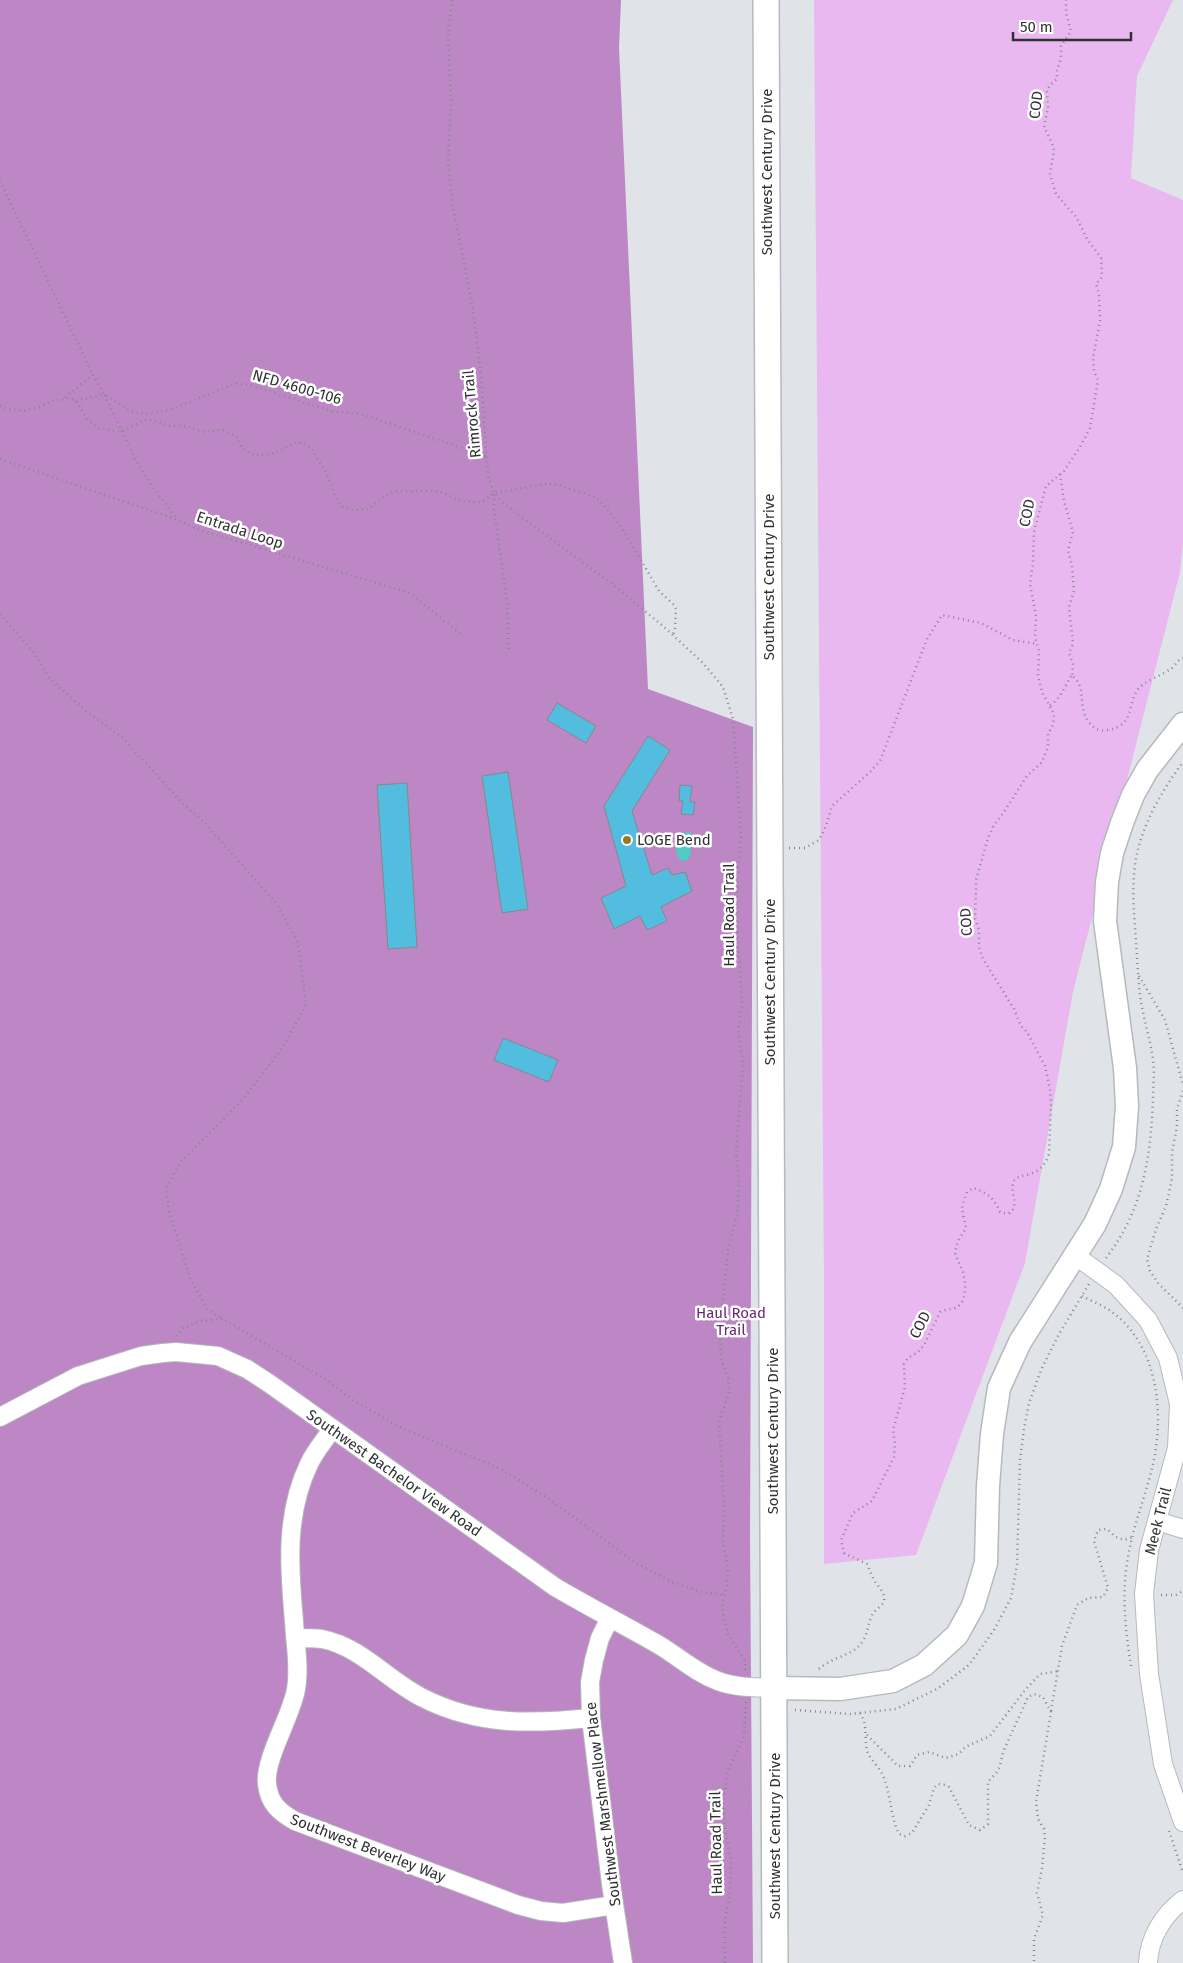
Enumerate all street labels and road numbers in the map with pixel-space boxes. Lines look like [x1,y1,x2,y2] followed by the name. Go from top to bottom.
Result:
[758,89,776,255] street label: Southwest Century Drive
[1025,90,1047,120] street label: COD
[250,366,344,408] street label: NFD 4600-106
[459,369,485,459] street label: Rimrock Trail
[760,494,778,660] street label: Southwest Century Drive
[1015,497,1039,529] street label: COD
[194,508,286,552] street label: Entrada Loop
[720,863,738,967] street label: Haul Road Trail
[761,899,779,1065] street label: Southwest Century Drive
[956,907,976,937] street label: COD
[906,1308,934,1342] street label: COD
[764,1348,782,1514] street label: Southwest Century Drive
[303,1406,485,1540] street label: Southwest Bachelor View Road
[1141,1485,1175,1557] street label: Meek Trail
[582,1701,624,1907] street label: Southwest Marshmellow Place
[766,1753,784,1919] street label: Southwest Century Drive
[706,1791,726,1895] street label: Haul Road Trail
[288,1810,449,1886] street label: Southwest Beverley Way

